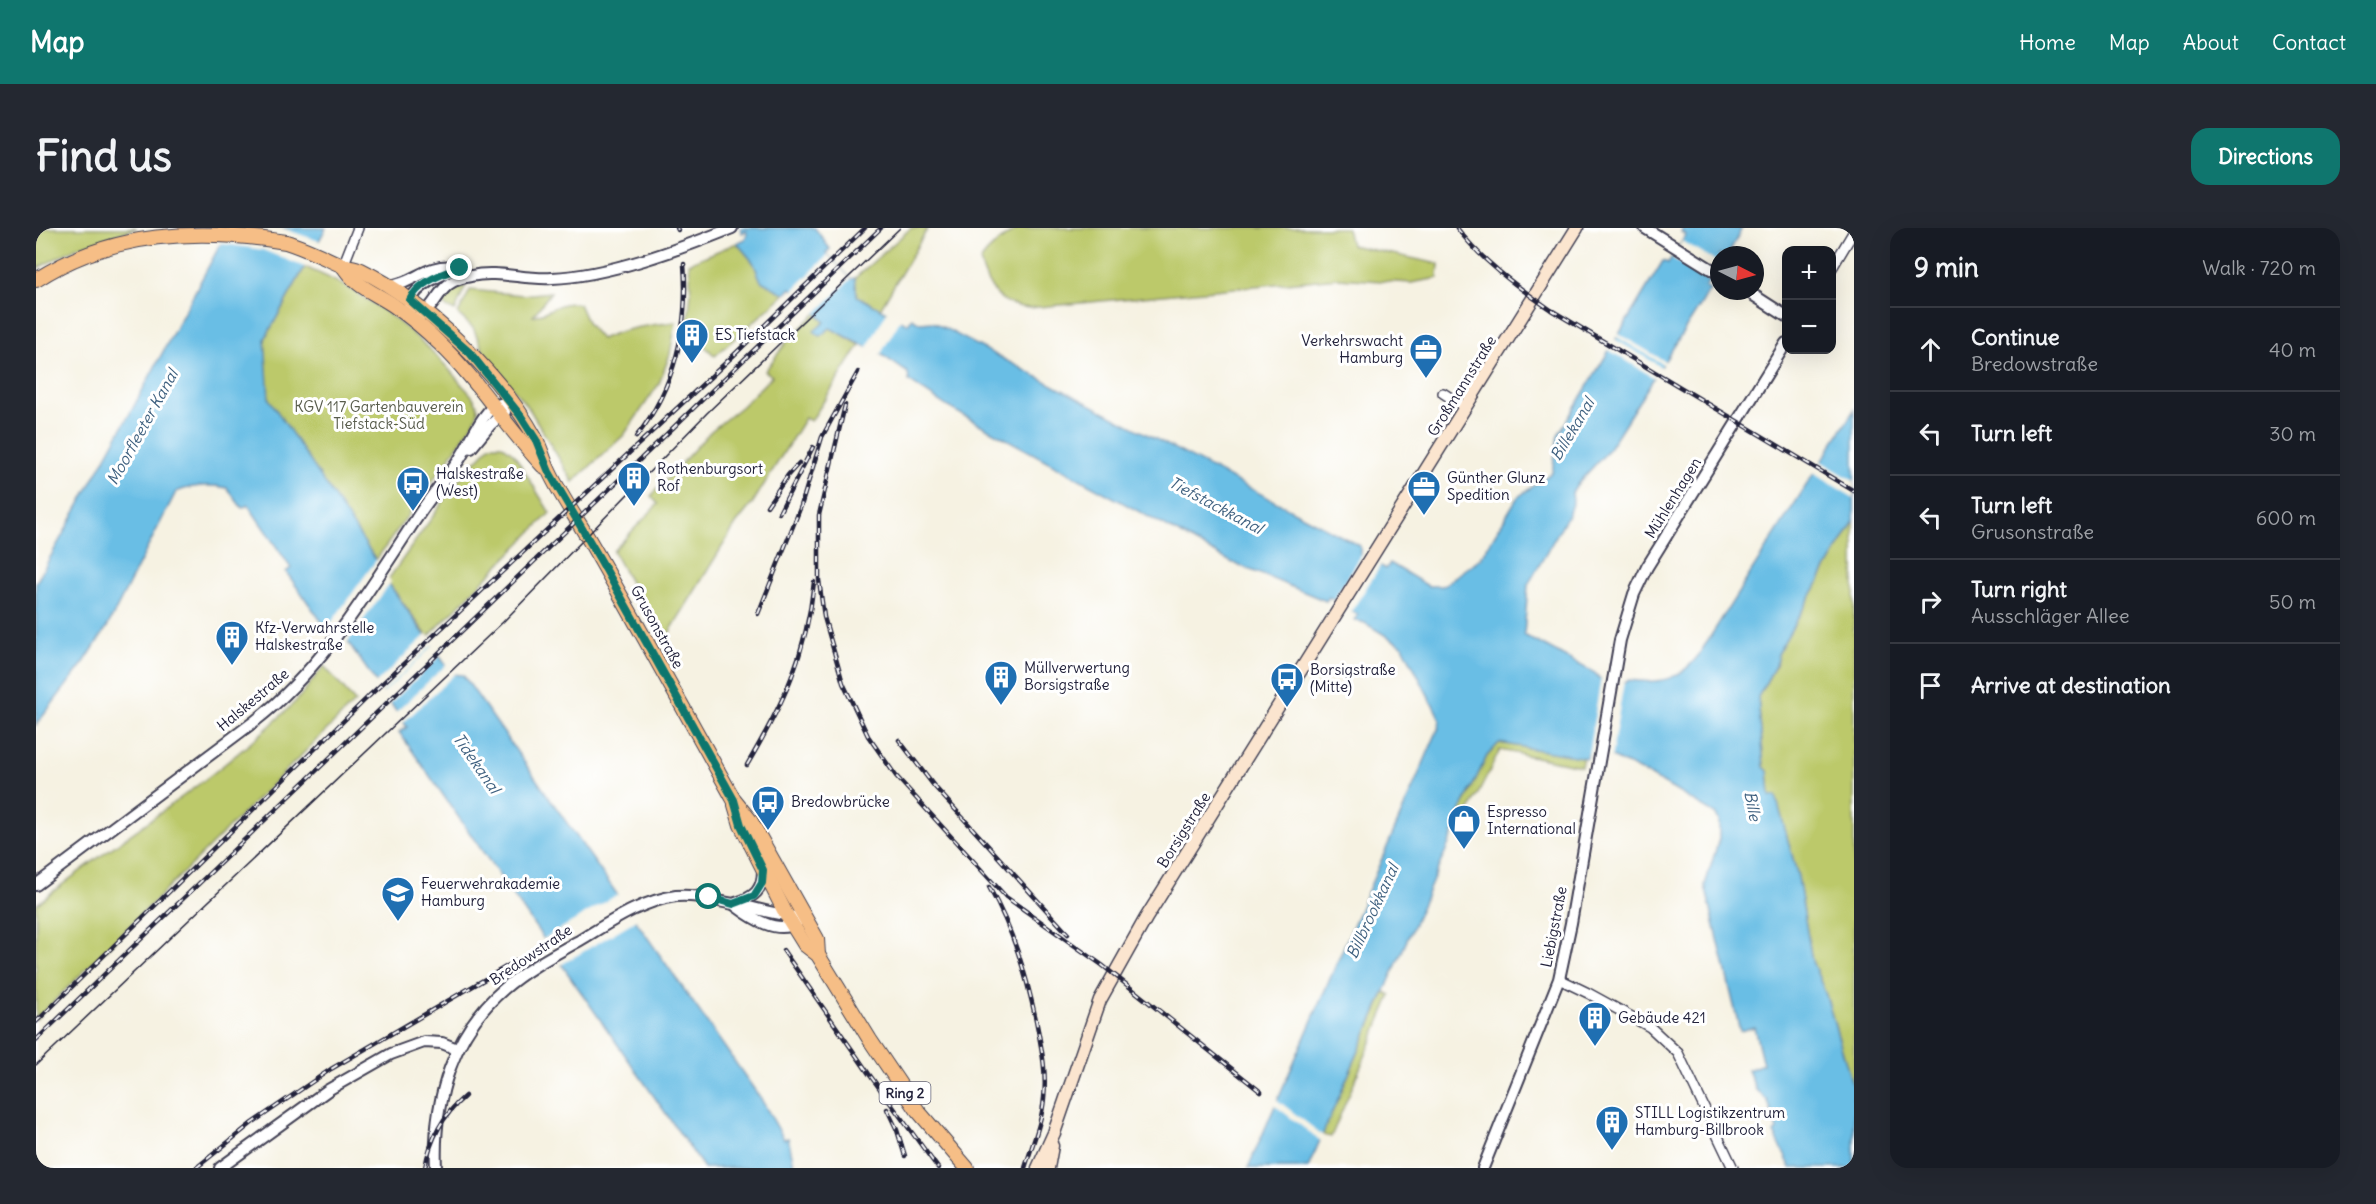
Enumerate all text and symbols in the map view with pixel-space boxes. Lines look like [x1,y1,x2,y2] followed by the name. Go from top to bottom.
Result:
[30,24,84,60] text: Map
[2019,29,2076,56] text: Home
[2109,29,2150,56] text: Map
[2183,29,2239,56] text: About
[2272,29,2346,56] text: Contact
[2191,128,2340,185] button: Directions
[36,130,172,182] text: Find us
[1710,246,1764,300] north arrow
[1782,246,1836,354] map controls
[1782,246,1836,300] button: +
[1914,251,1979,284] text: 9 min
[446,254,472,280] route end
[2202,255,2316,280] text: Walk · 720 m
[1782,300,1836,354] button: −
[674,317,710,364] building icon: ES Tiefstack
[1971,323,2060,351] text: Continue
[715,325,796,344] place label: ES Tiefstack
[1301,331,1403,367] place label: Verkehrswacht Hamburg
[1408,332,1444,379] office icon: Verkehrswacht Hamburg
[1423,332,1500,440] street label: Großmannstraße
[1914,333,1947,366] icon: ahead
[2269,337,2316,362] text: 40 m
[1971,351,2098,376] text: Bredowstraße
[102,364,183,488] water label: Moorfleeter Kanal
[1546,392,1600,464] water label: Billekanal
[294,397,464,433] park label: KGV 117 Gartenbauverein Tiefstack-Süd
[1914,417,1947,450] icon: left
[1971,419,2052,447] text: Turn left
[2269,421,2316,446] text: 30 m
[1640,453,1705,542] street label: Mühlenhagen
[657,459,763,495] place label: Rothenburgsort Rof
[616,460,652,507] building icon: Rothenburgsort Rof
[436,464,524,500] place label: Halskestraße (West)
[395,465,431,512] bus stop icon: Halskestraße (West)
[1447,468,1545,504] place label: Günther Glunz Spedition
[1406,469,1442,516] office icon: Günther Glunz Spedition
[1166,472,1268,539] water label: Tiefstackkanal
[1971,491,2052,519] text: Turn left
[1914,501,1947,534] icon: left
[2256,505,2316,530] text: 600 m
[1971,519,2094,544] text: Grusonstraße
[1971,575,2067,603] text: Turn right
[627,582,688,672] street label: Grusonstraße
[1914,585,1947,618] icon: right
[2269,589,2316,614] text: 50 m
[1971,603,2129,628] text: Ausschläger Allee
[255,618,374,654] place label: Kfz-Verwahrstelle Halskestraße
[214,619,250,666] building icon: Kfz-Verwahrstelle Halskestraße
[1024,658,1130,694] place label: Müllverwertung Borsigstraße
[983,659,1019,706] building icon: Müllverwertung Borsigstraße
[1310,660,1396,696] place label: Borsigstraße (Mitte)
[1269,661,1305,708] bus stop icon: Borsigstraße (Mitte)
[213,664,292,735] street label: Halskestraße
[1914,669,1947,702] icon: arrive
[1971,671,2171,699] text: Arrive at destination
[449,729,506,799] water label: Tidekanal
[750,784,786,831] bus stop icon: Bredowbrücke
[1153,788,1214,871] street label: Borsigstraße
[1740,789,1766,824] water label: Bille
[791,792,890,811] place label: Bredowbrücke
[1487,802,1576,838] place label: Espresso International
[1446,803,1482,850] shop icon: Espresso International
[1341,858,1404,961] water label: Billbrookkanal
[421,874,560,910] place label: Feuerwehrakademie Hamburg
[380,875,416,922] school or university icon: Feuerwehrakademie Hamburg
[695,883,721,909] route start
[1536,885,1571,969] street label: Liebigstraße
[486,920,576,989] street label: Bredowstraße
[1577,1000,1613,1047] building icon: Gebäude 421
[1618,1008,1706,1027] place label: Gebäude 421
[880,1082,930,1104] road number: Ring 2
[1635,1103,1785,1139] place label: STILL Logistikzentrum Hamburg-Billbrook
[1594,1104,1630,1151] building icon: STILL Logistikzentrum Hamburg-Billbrook

